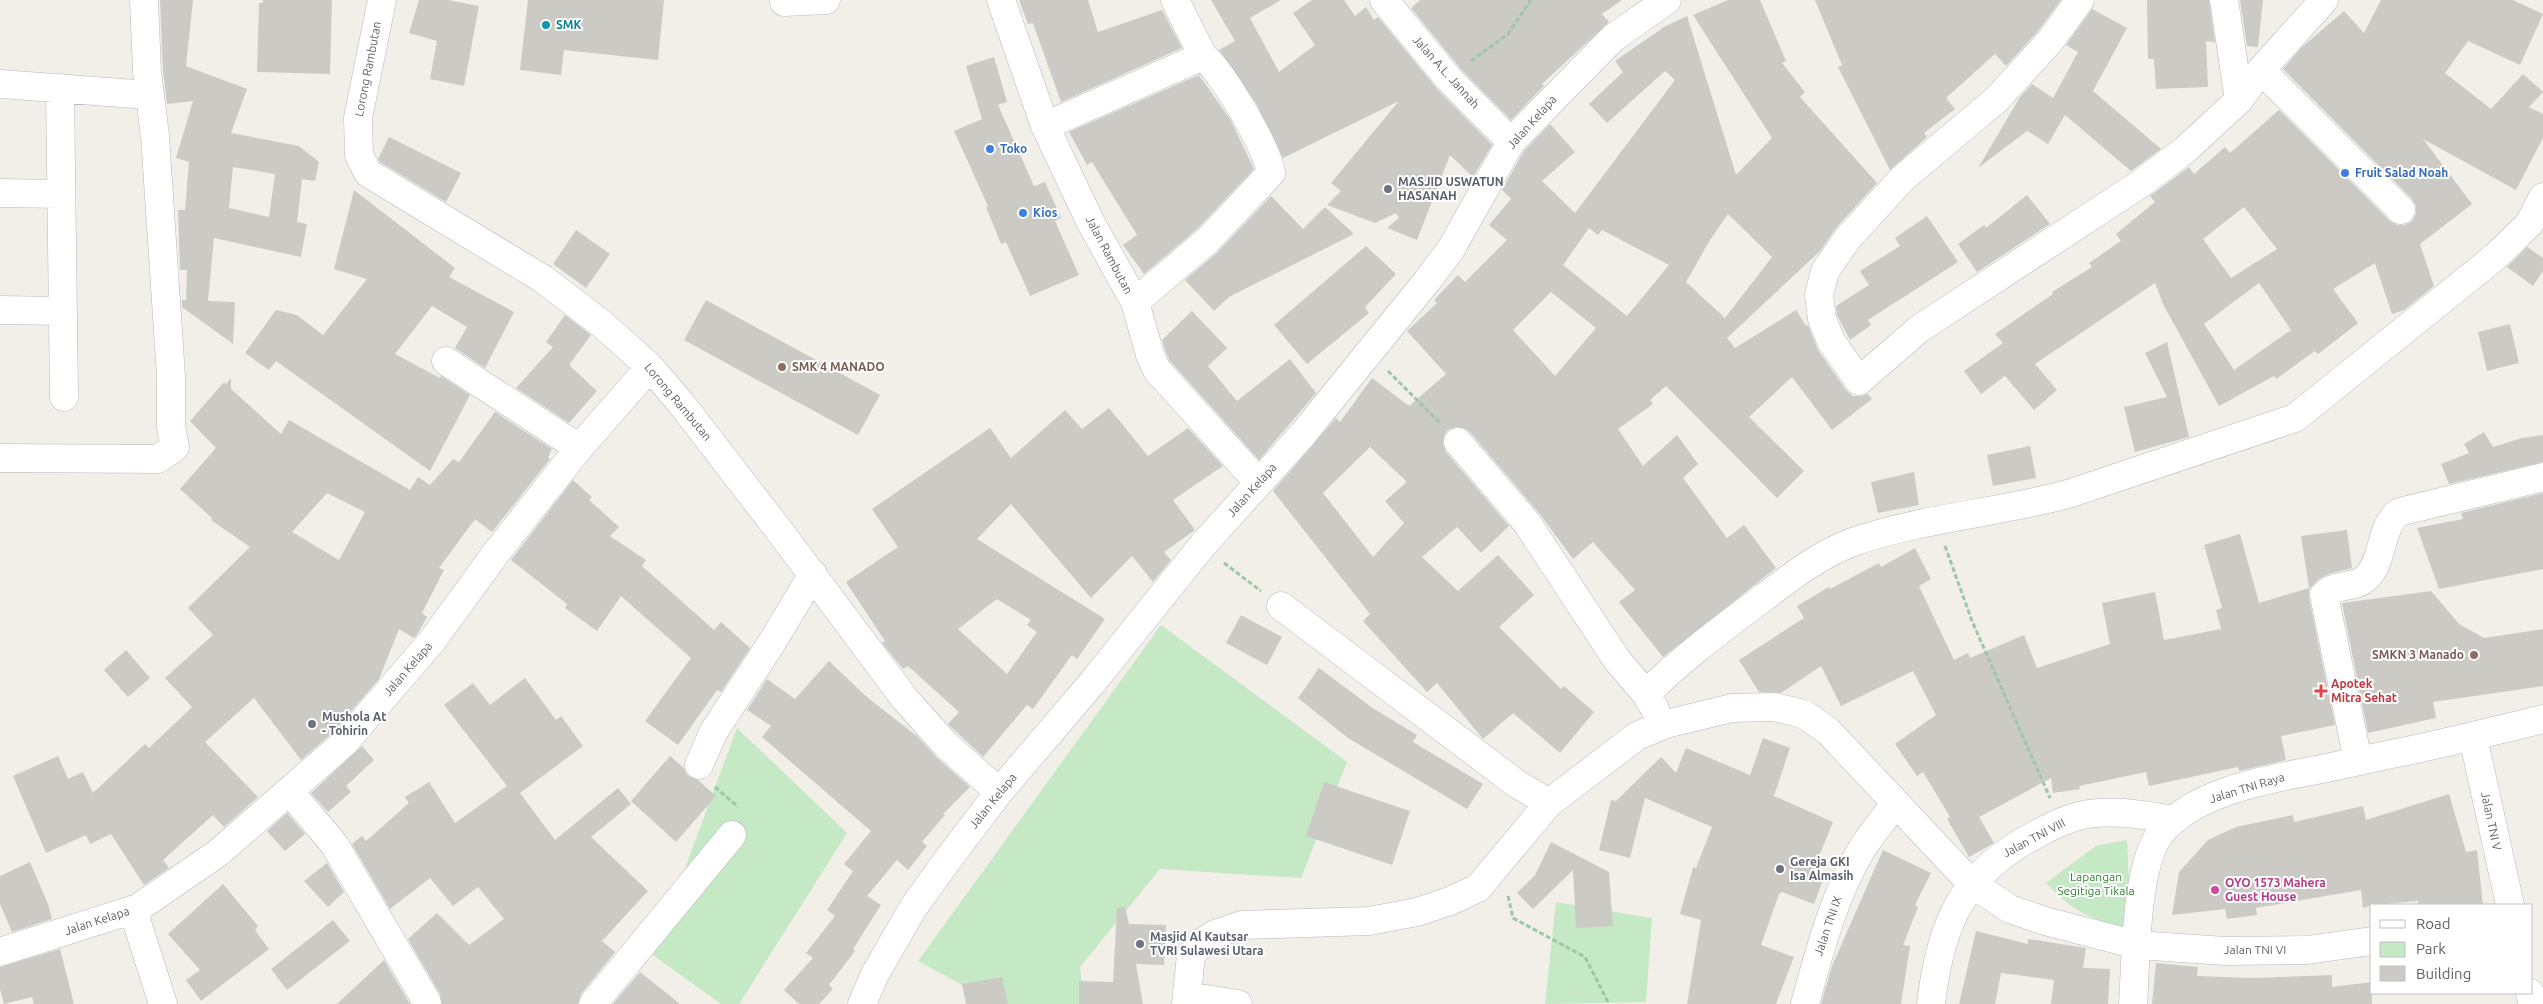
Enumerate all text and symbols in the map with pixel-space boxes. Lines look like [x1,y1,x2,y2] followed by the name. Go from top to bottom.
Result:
[556,18,581,31] place label: SMK
[540,19,552,31] marker: SMK
[352,20,383,118] street label: Lorong Rambutan
[1410,33,1482,111] street label: Jalan A.L. Jannah
[1504,92,1559,151] street label: Jalan Kelapa
[1000,142,1027,155] place label: Toko
[984,143,996,155] marker: Toko
[2355,166,2448,179] place label: Fruit Salad Noah
[2339,167,2351,179] marker: Fruit Salad Noah
[1398,175,1504,202] place label: MASJID USWATUN HASANAH
[1382,183,1394,195] marker: MASJID USWATUN HASANAH
[1033,206,1058,219] place label: Kios
[1017,207,1029,219] marker: Kios
[1083,213,1136,296] street label: Jalan Rambutan
[642,360,714,443] street label: Lorong Rambutan
[792,360,885,373] place label: SMK 4 MANADO
[776,361,788,373] marker: SMK 4 MANADO
[1224,460,1279,519] street label: Jalan Kelapa
[381,639,435,698] street label: Jalan Kelapa
[2372,648,2464,661] place label: SMKN 3 Manado
[2468,649,2480,661] marker: SMKN 3 Manado
[2331,677,2397,704] place label: Apotek Mitra Sehat
[2315,685,2327,697] marker: Apotek Mitra Sehat
[322,710,386,737] place label: Mushola At - Tohirin
[306,718,318,730] marker: Mushola At - Tohirin
[966,770,1019,831] street label: Jalan Kelapa
[2208,770,2286,805] street label: Jalan TNI Raya
[2479,790,2504,852] street label: Jalan TNI V
[2000,816,2067,859] street label: Jalan TNI VIII
[1790,855,1854,882] place label: Gereja GKI Isa Almasih
[1774,863,1786,875] marker: Gereja GKI Isa Almasih
[2057,870,2135,897] park label: Lapangan Segitiga Tikala
[2225,876,2326,903] place label: OYO 1573 Mahera Guest House
[2209,884,2221,896] marker: OYO 1573 Mahera Guest House
[1811,894,1844,958] street label: Jalan TNI IX
[63,904,131,937] street label: Jalan Kelapa
[2370,904,2533,994] legend
[2416,915,2451,932] text: Road
[1150,930,1264,957] place label: Masjid Al Kautsar TVRI Sulawesi Utara
[1134,938,1146,950] marker: Masjid Al Kautsar TVRI Sulawesi Utara
[2416,940,2446,957] text: Park
[2224,943,2286,956] street label: Jalan TNI VI
[2416,965,2471,982] text: Building

